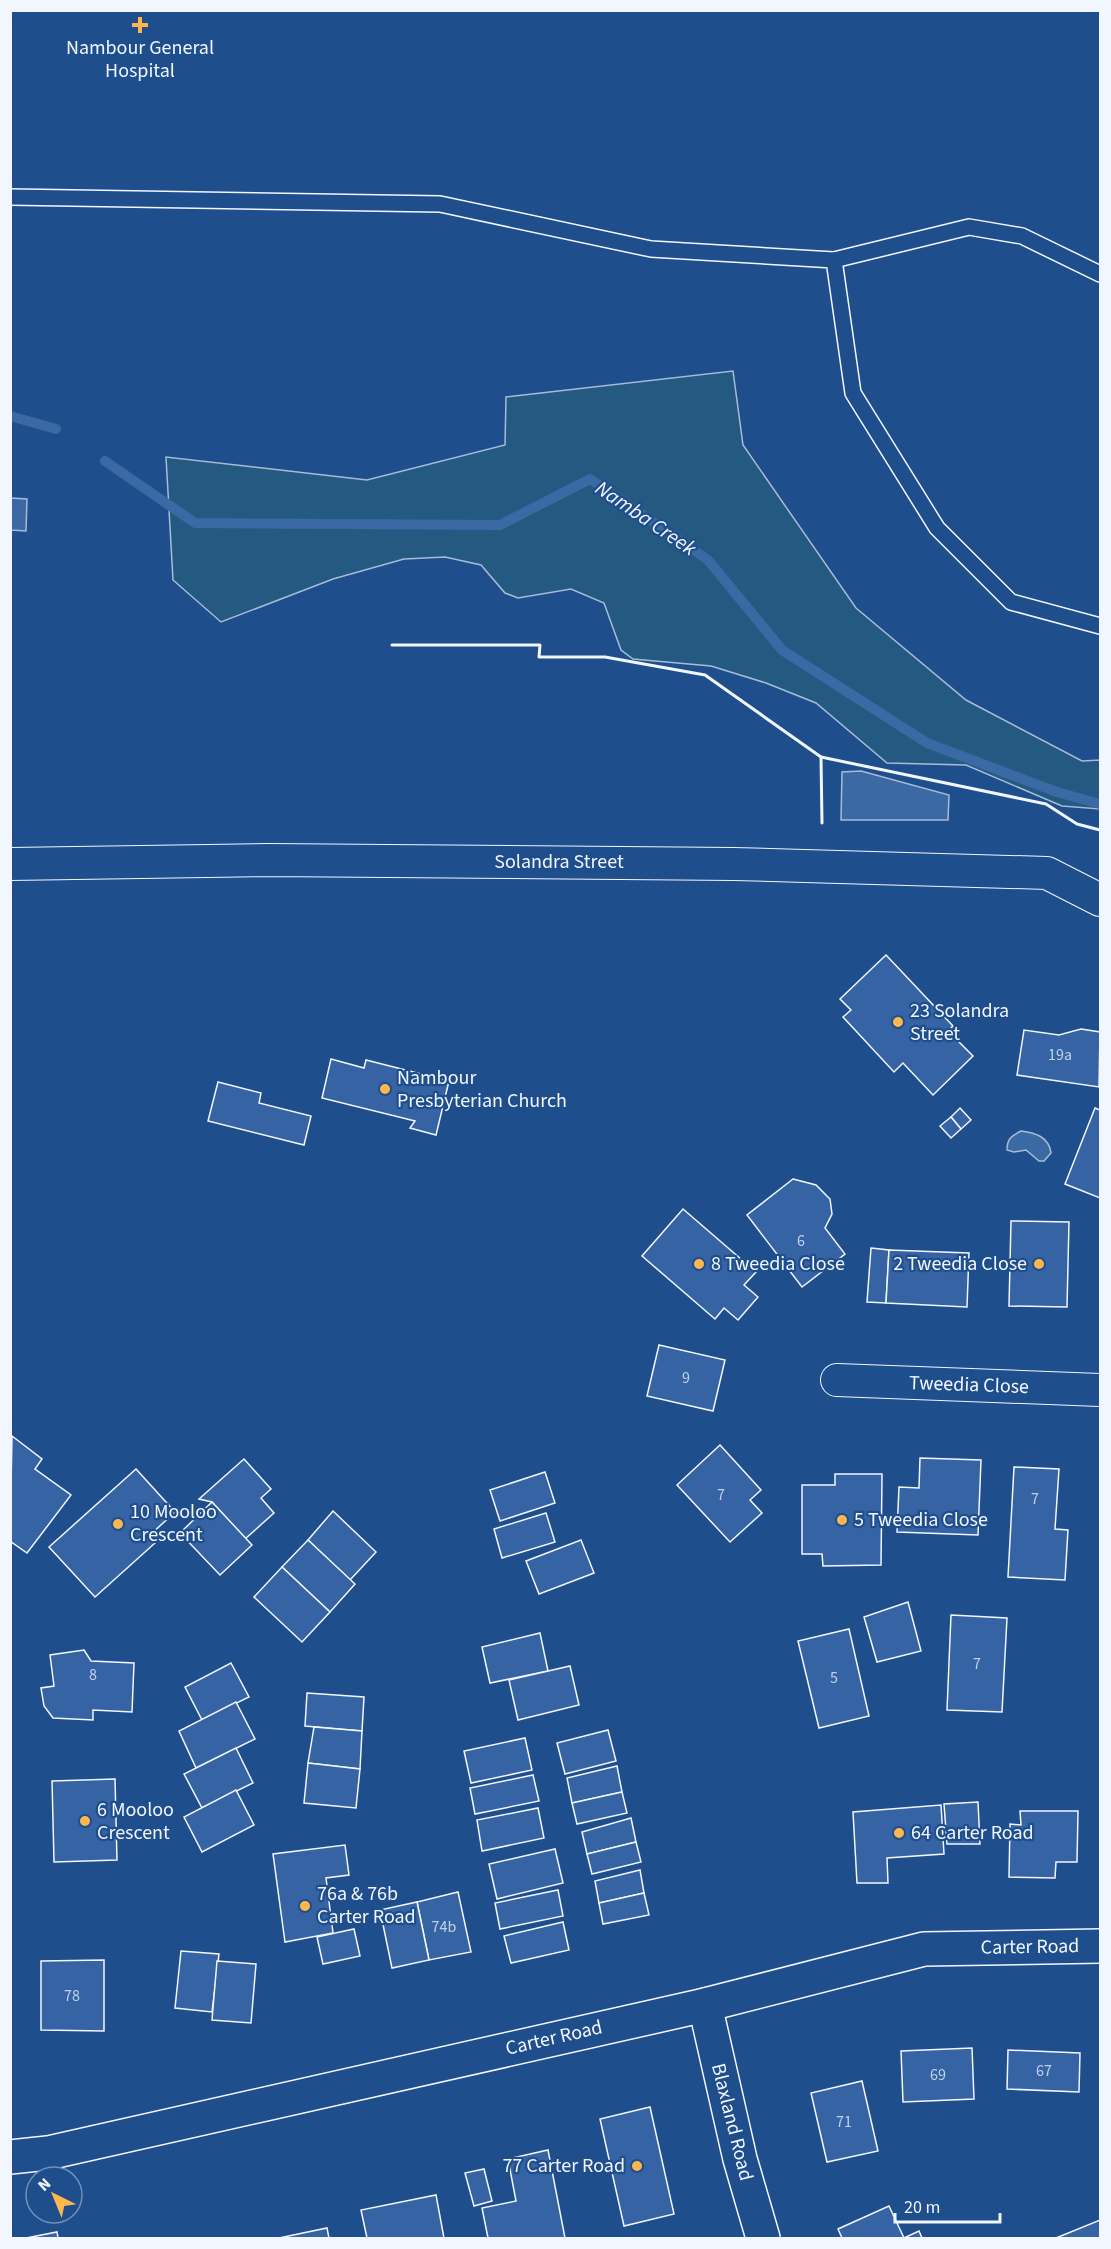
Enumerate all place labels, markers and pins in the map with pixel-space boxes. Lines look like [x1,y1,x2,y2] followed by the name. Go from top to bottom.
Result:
[131,16,149,34] marker: Nambour General Hospital
[66,34,214,85] place label: Nambour General Hospital
[910,997,1009,1048] place label: 23 Solandra Street
[891,1015,905,1029] marker: 23 Solandra Street
[397,1064,567,1115] place label: Nambour Presbyterian Church
[378,1082,392,1096] marker: Nambour Presbyterian Church
[711,1250,845,1278] place label: 8 Tweedia Close
[893,1250,1027,1278] place label: 2 Tweedia Close
[692,1257,706,1271] marker: 8 Tweedia Close
[1032,1257,1046,1271] marker: 2 Tweedia Close
[130,1498,217,1549] place label: 10 Mooloo Crescent
[854,1506,988,1534] place label: 5 Tweedia Close
[835,1513,849,1527] marker: 5 Tweedia Close
[111,1517,125,1531] marker: 10 Mooloo Crescent
[97,1796,174,1847] place label: 6 Mooloo Crescent
[78,1814,92,1828] marker: 6 Mooloo Crescent
[911,1819,1034,1847] place label: 64 Carter Road
[892,1826,906,1840] marker: 64 Carter Road
[317,1880,416,1931] place label: 76a & 76b Carter Road
[298,1899,312,1913] marker: 76a & 76b Carter Road
[502,2152,625,2180] place label: 77 Carter Road
[630,2159,644,2173] marker: 77 Carter Road

